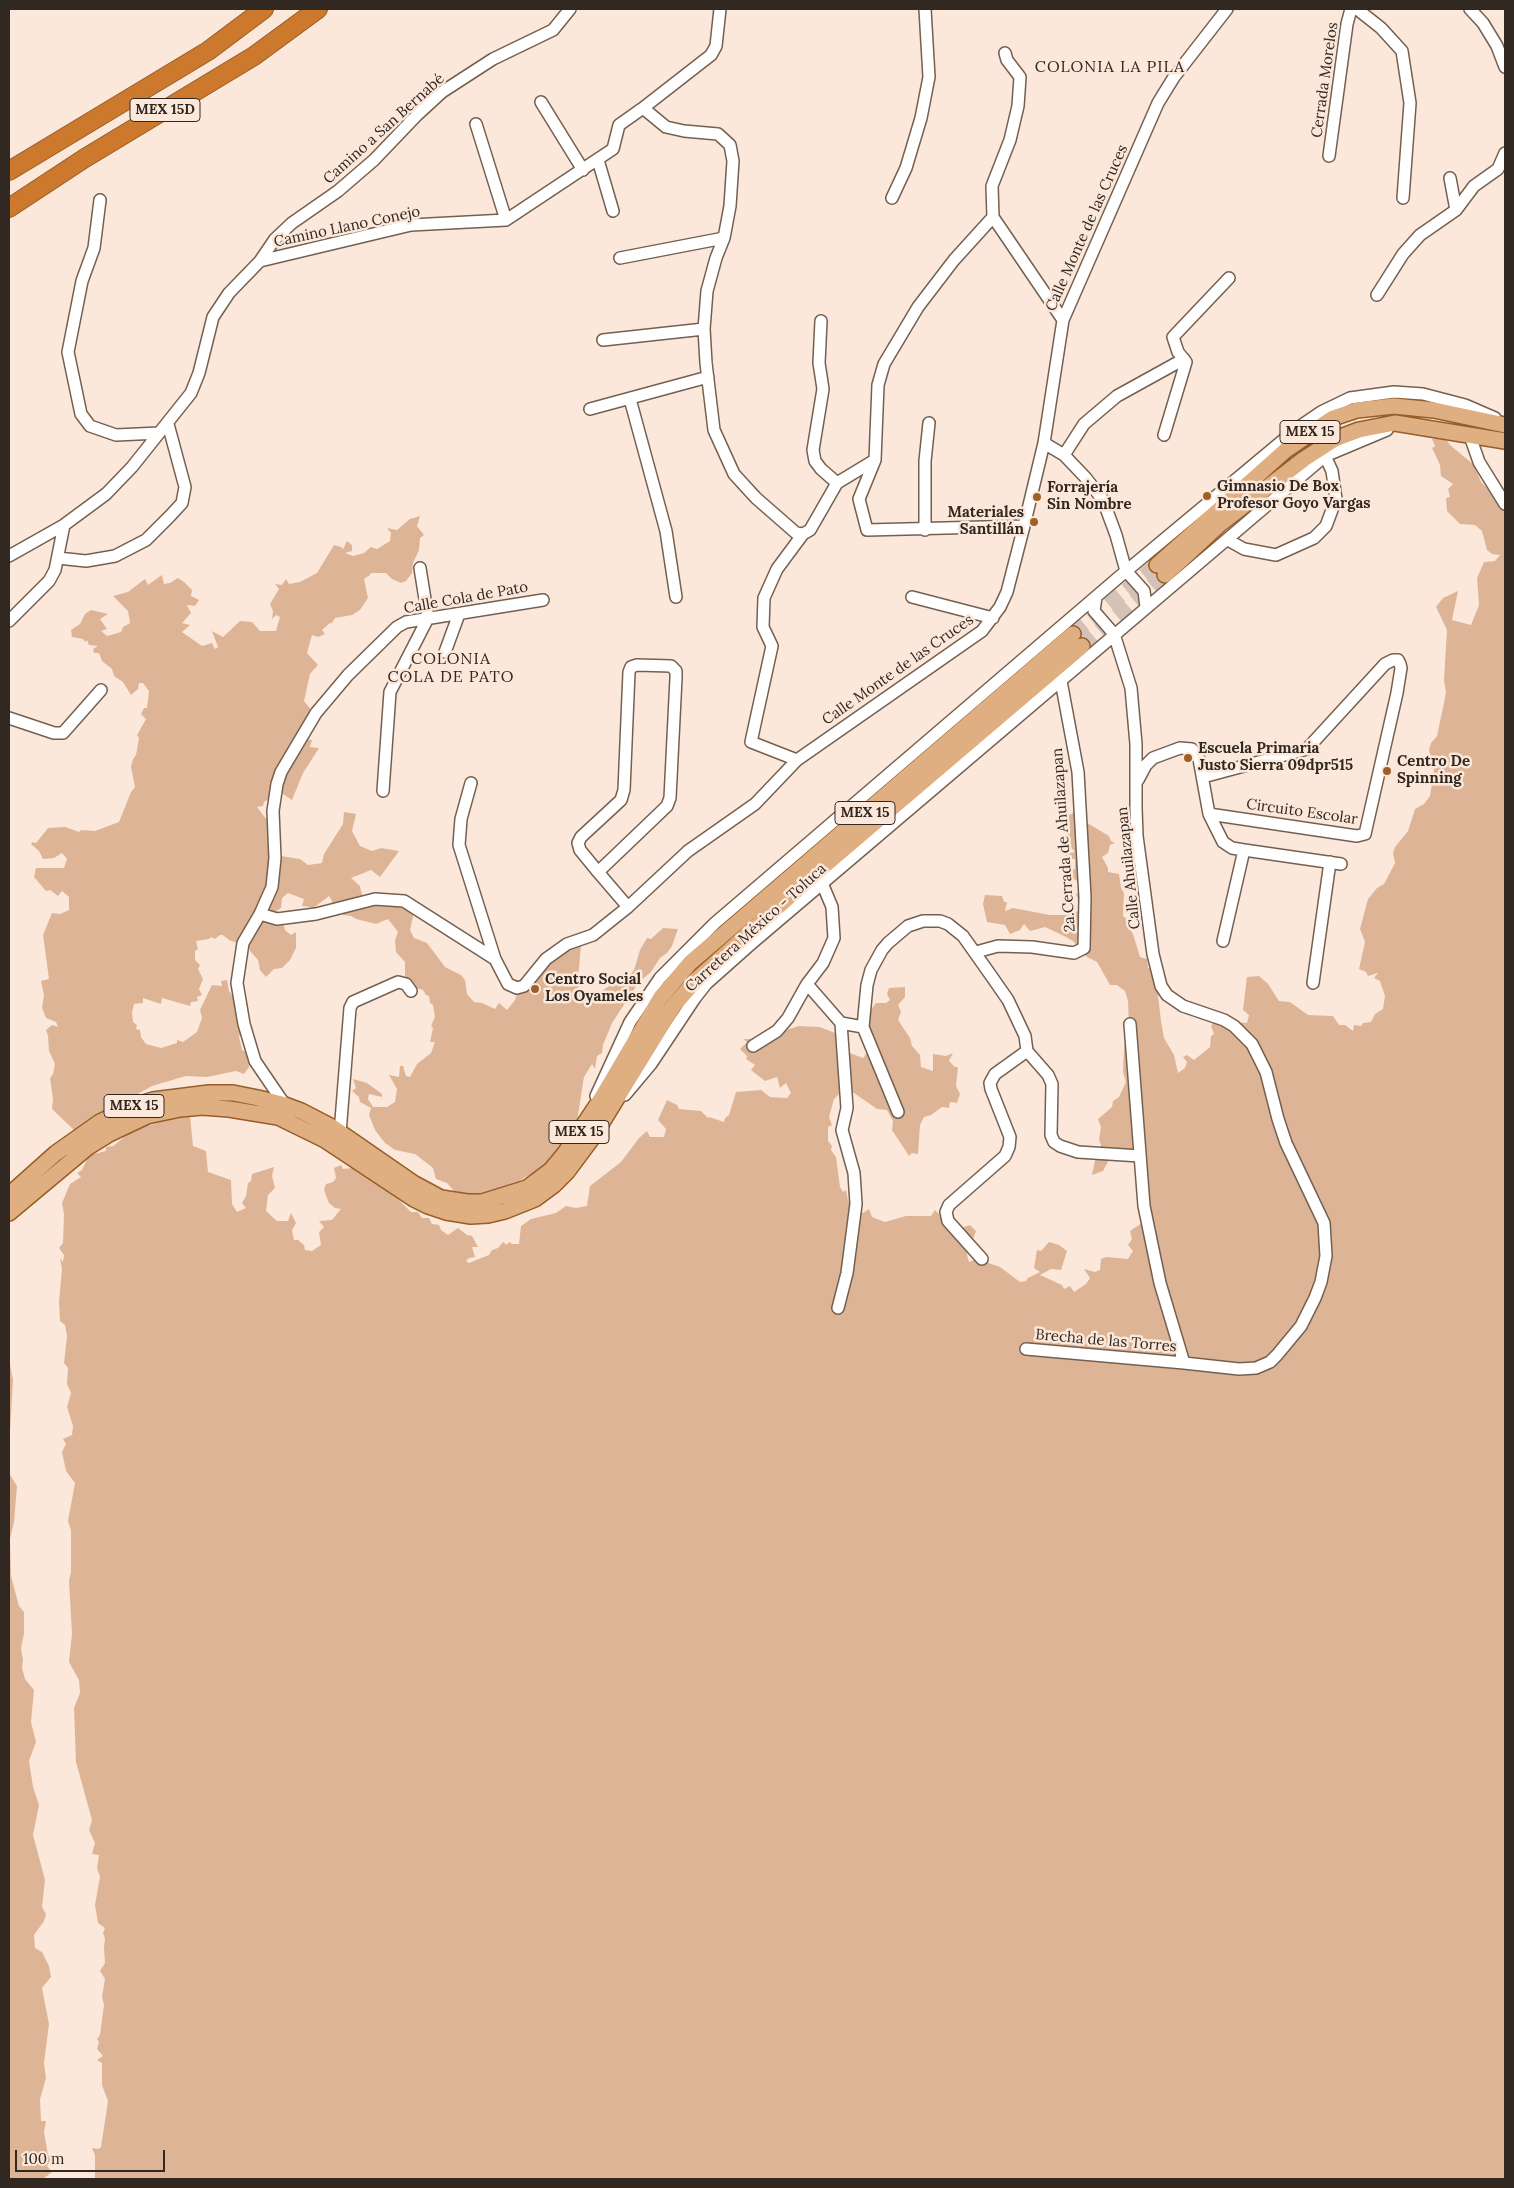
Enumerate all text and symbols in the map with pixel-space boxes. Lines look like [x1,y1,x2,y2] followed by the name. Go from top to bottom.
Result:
[1308,21,1342,139] street label: Cerrada Morelos
[1033,57,1187,77] district label: COLONIA LA PILA
[320,70,448,188] street label: Camino a San Bernabé
[130,98,200,122] road number: MEX 15D
[1042,142,1132,314] street label: Calle Monte de las Cruces
[272,203,422,251] street label: Camino Llano Conejo
[1280,421,1340,444] road number: MEX 15
[1217,478,1371,513] place label: Gimnasio De Box Profesor Goyo Vargas
[1047,479,1131,514] place label: Forrajería Sin Nombre
[1201,490,1213,502] marker: Gimnasio De Box Profesor Goyo Vargas
[1031,491,1043,503] marker: Forrajería Sin Nombre
[947,504,1024,539] place label: Materiales Santillán
[1028,516,1040,528] marker: Materiales Santillán
[403,578,529,618] street label: Calle Cola de Pato
[819,611,977,729] street label: Calle Monte de las Cruces
[386,649,516,687] district label: COLONIA COLA DE PATO
[1198,740,1353,775] place label: Escuela Primaria Justo Sierra 09dpr515
[1049,747,1079,933] street label: 2a.Cerrada de Ahuilazapan
[1182,752,1194,764] marker: Escuela Primaria Justo Sierra 09dpr515
[1397,753,1470,788] place label: Centro De Spinning
[1381,765,1393,777] marker: Centro De Spinning
[1245,795,1359,829] street label: Circuito Escolar
[835,801,895,824] road number: MEX 15
[1114,806,1144,930] street label: Calle Ahuilazapan
[682,860,830,996] street label: Carretera México - Toluca
[545,971,643,1006] place label: Centro Social Los Oyameles
[529,983,541,995] marker: Centro Social Los Oyameles
[104,1094,164,1118] road number: MEX 15
[549,1120,609,1144] road number: MEX 15
[1035,1326,1177,1356] street label: Brecha de las Torres
[18,2140,168,2172] scale bar
[23,2149,64,2168] text: 100 m

